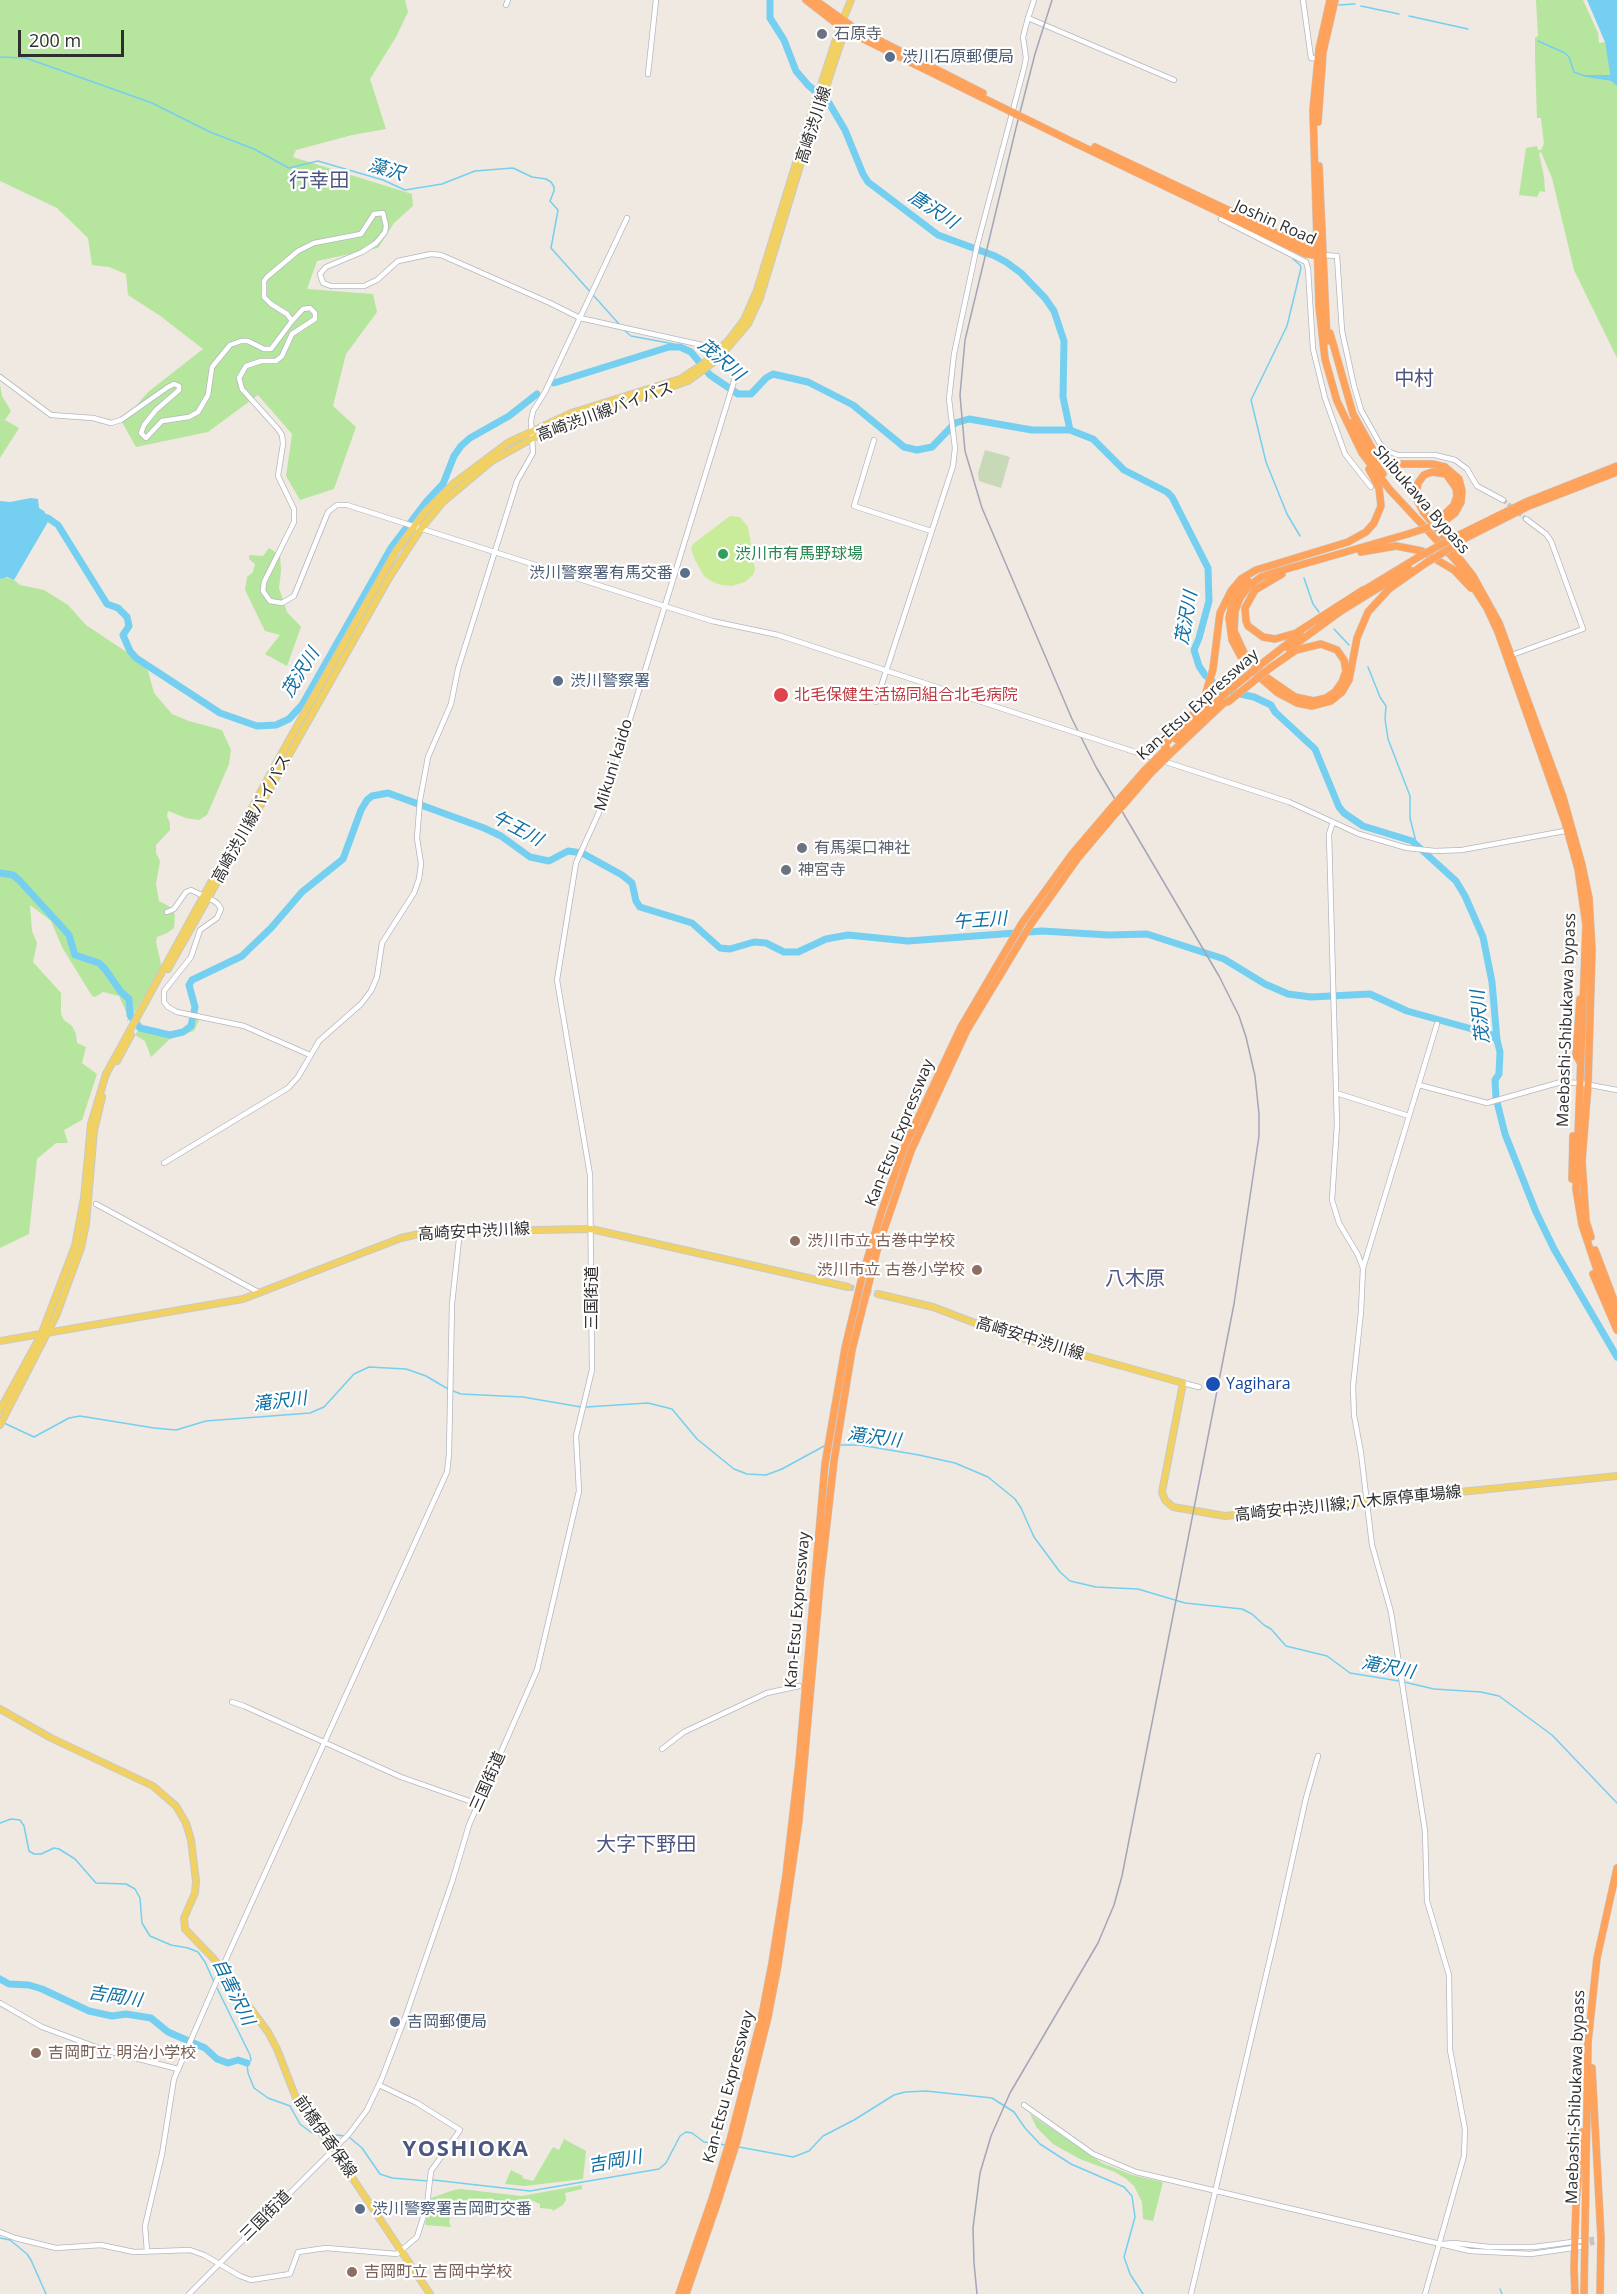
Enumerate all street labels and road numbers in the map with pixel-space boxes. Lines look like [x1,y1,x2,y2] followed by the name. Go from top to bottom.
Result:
[793,84,835,166] street label: 高崎渋川線
[1231,196,1319,250] street label: Joshin Road
[534,378,676,446] street label: 高崎渋川線バイパス
[1369,442,1473,558] street label: Shibukawa Bypass
[1133,645,1263,765] street label: Kan-Etsu Expressway
[591,717,637,813] street label: Mikuni kaido
[209,751,295,887] street label: 高崎渋川線バイパス
[1554,913,1580,1127] street label: Maebashi-Shibukawa bypass
[862,1057,938,1209] street label: Kan-Etsu Expressway
[418,1219,530,1245] street label: 高崎安中渋川線
[582,1266,602,1330] street label: 三国街道
[974,1313,1086,1365] street label: 高崎安中渋川線
[1234,1483,1462,1525] street label: 高崎安中渋川線;八木原停車場線
[782,1531,814,1689] street label: Kan-Etsu Expressway
[466,1749,510,1815] street label: 三国街道
[1563,1990,1589,2204] street label: Maebashi-Shibukawa bypass
[699,2009,759,2165] street label: Kan-Etsu Expressway
[290,2092,360,2182] street label: 前橋伊香保線
[237,2187,295,2245] street label: 三国街道

